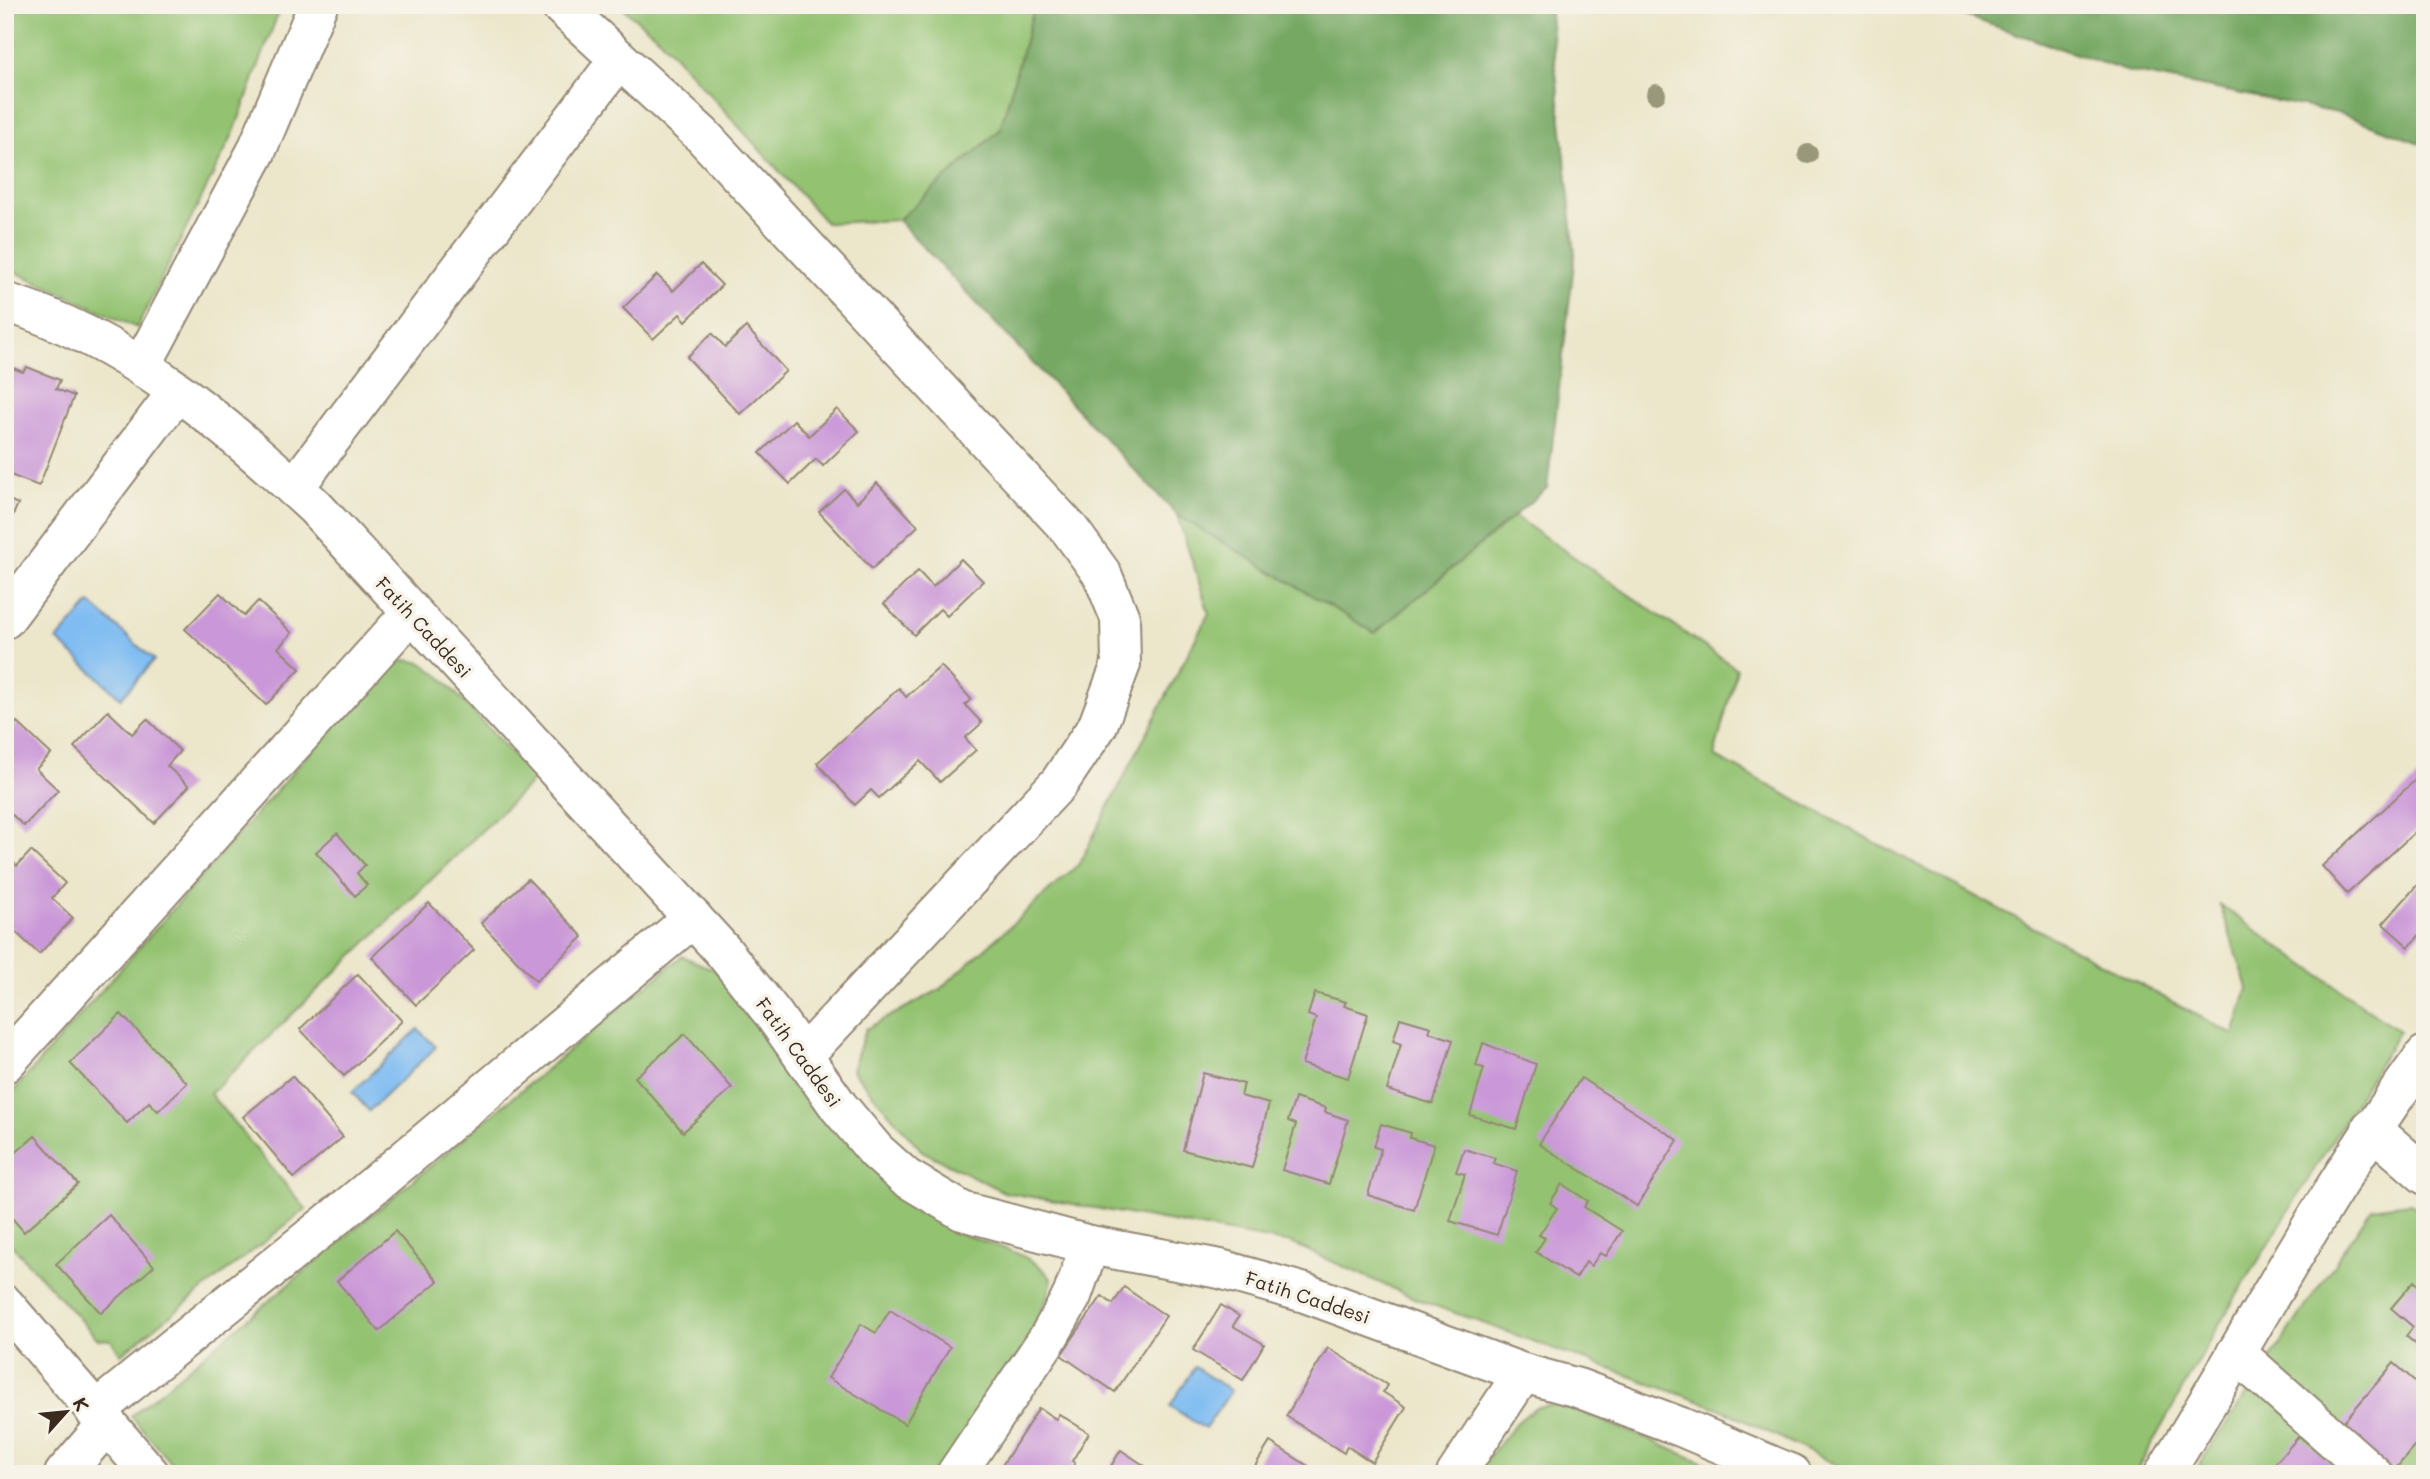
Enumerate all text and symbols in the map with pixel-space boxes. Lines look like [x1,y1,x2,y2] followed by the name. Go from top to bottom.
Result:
[371,571,477,683] street label: Fatih Caddesi
[751,992,847,1112] street label: Fatih Caddesi
[1242,1265,1374,1329] street label: Fatih Caddesi
[32,1378,102,1448] north arrow
[68,1393,96,1415] text: K

